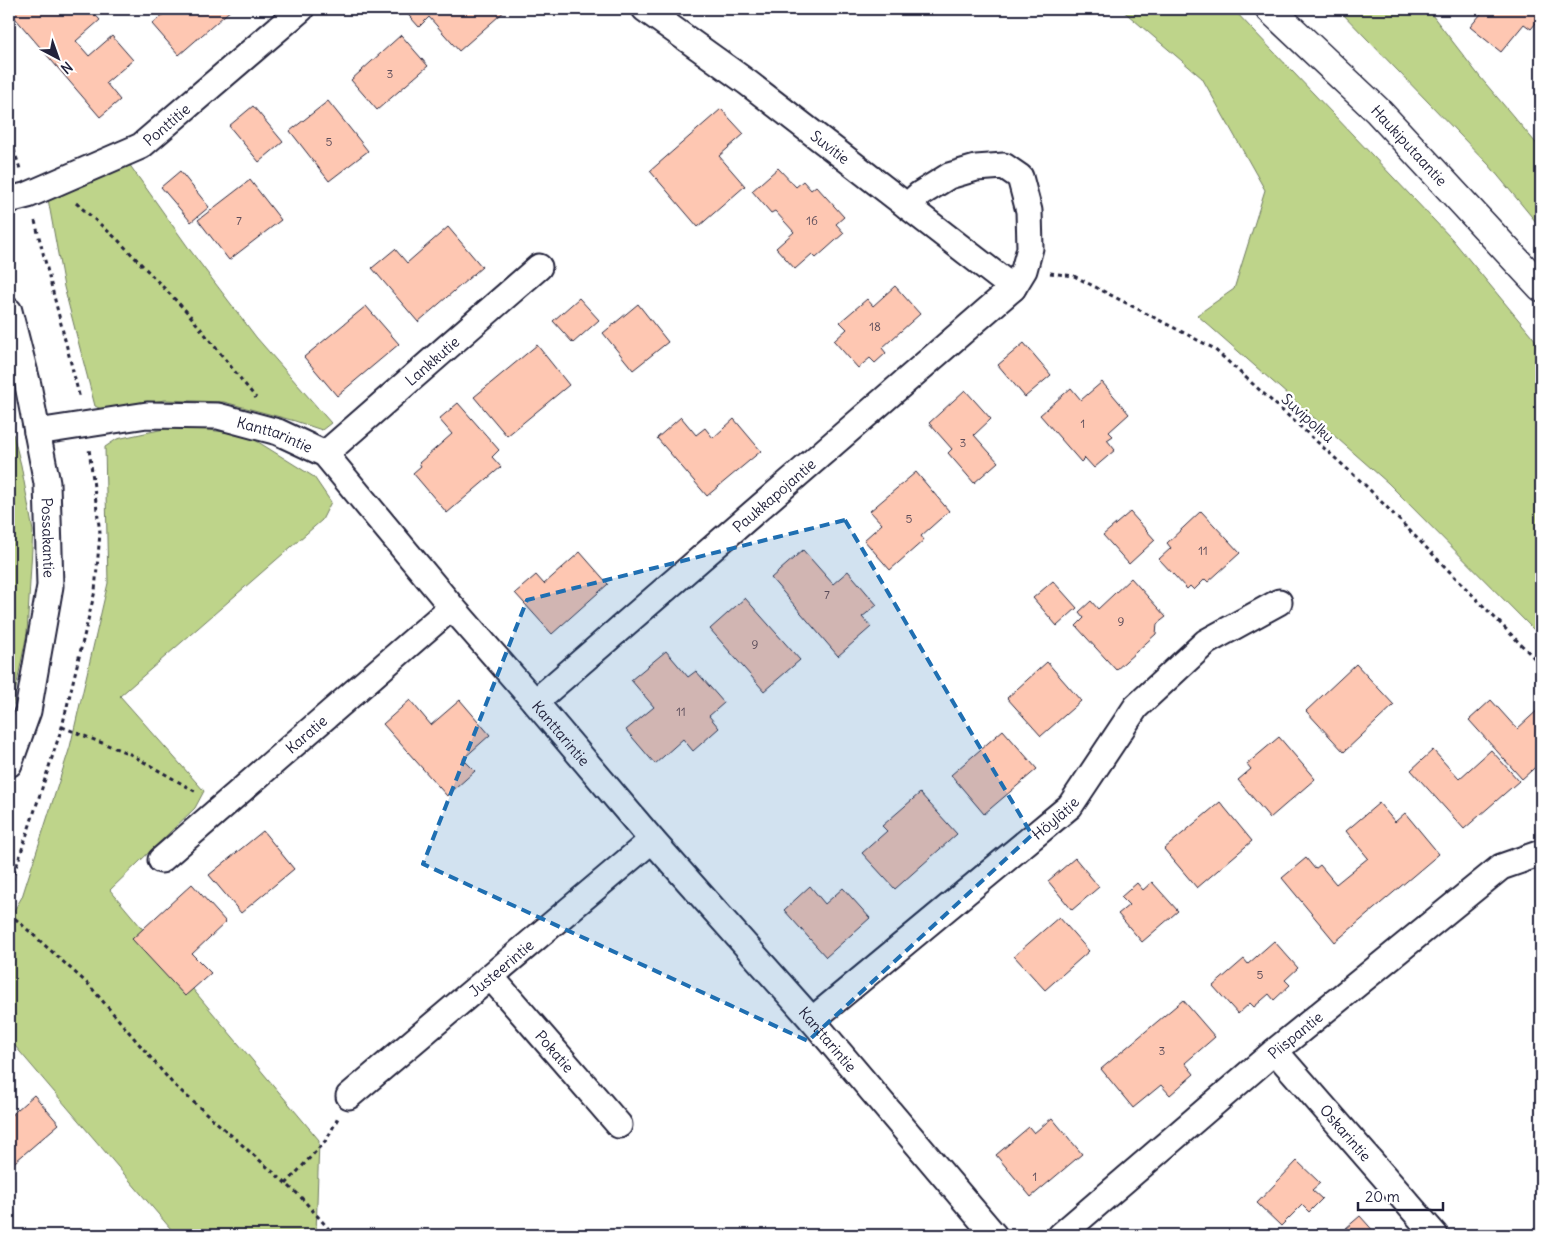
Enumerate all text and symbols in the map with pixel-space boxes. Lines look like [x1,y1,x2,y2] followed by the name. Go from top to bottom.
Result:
[32,32,82,82] north arrow
[57,58,76,78] text: N
[387,66,394,81] house number: 3
[139,99,194,150] street label: Ponttitie
[1367,101,1452,190] street label: Haukiputaantie
[807,126,854,168] street label: Suvitie
[326,134,333,149] house number: 5
[236,213,242,228] house number: 7
[806,213,818,228] house number: 16
[869,319,881,334] house number: 18
[401,332,463,389] street label: Lankkutie
[1278,389,1338,447] street label: Suvipolku
[235,412,316,456] street label: Kanttarintie
[1081,416,1085,431] house number: 1
[960,435,967,450] house number: 3
[728,454,819,536] street label: Paukkapojantie
[38,497,59,578] street label: Possakantie
[906,511,913,526] house number: 5
[1198,543,1208,558] house number: 11
[824,587,830,602] house number: 7
[1118,614,1125,629] house number: 9
[752,637,759,652] house number: 9
[528,697,594,770] street label: Kanttarintie
[676,704,686,719] house number: 11
[281,711,331,757] street label: Karatie
[1028,793,1083,844] street label: Höylätie
[465,935,537,1000] street label: Justeerintie
[1257,967,1264,982] house number: 5
[795,1003,861,1076] street label: Kanttarintie
[1264,1007,1326,1063] street label: Piispantie
[532,1026,579,1076] street label: Pokatie
[1159,1043,1166,1058] house number: 3
[1316,1100,1376,1165] street label: Oskarintie
[1033,1169,1037,1184] house number: 1
[1358,1179,1442,1211] scale bar
[1365,1187,1400,1206] text: 20 m

